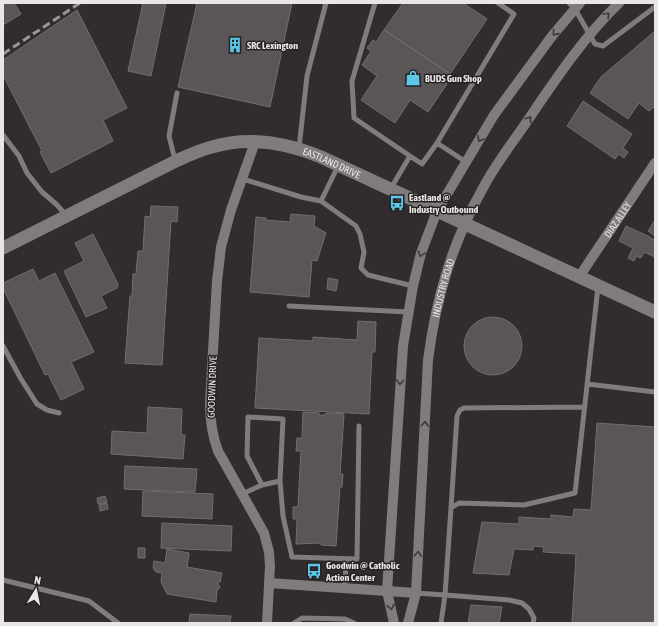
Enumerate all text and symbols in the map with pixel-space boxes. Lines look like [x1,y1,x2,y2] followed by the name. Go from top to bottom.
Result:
[602,12,610,20] one-way arrow
[552,28,559,35] one-way arrow
[226,36,244,54] building icon: SRC Lexington
[247,40,298,51] place label: SRC Lexington
[404,69,422,87] shop icon: BUDS Gun Shop
[425,73,482,84] place label: BUDS Gun Shop
[524,116,532,123] one-way arrow
[477,135,485,142] one-way arrow
[302,145,363,180] street label: EASTLAND DRIVE
[409,192,478,215] place label: Eastland @ Industry Outbound
[388,194,406,212] bus stop icon: Eastland @ Industry Outbound
[602,199,633,239] street label: DIAZ ALLEY
[417,251,426,258] one-way arrow
[430,257,456,318] street label: INDUSTRY ROAD
[205,355,219,418] street label: GOODWIN DRIVE
[396,379,405,385] one-way arrow
[421,421,429,427] one-way arrow
[414,551,422,557] one-way arrow
[325,560,400,583] place label: Goodwin @ Catholic Action Center
[305,562,323,580] bus stop icon: Goodwin @ Catholic Action Center
[16,570,56,610] north arrow
[33,574,42,587] text: N
[386,604,394,610] one-way arrow

